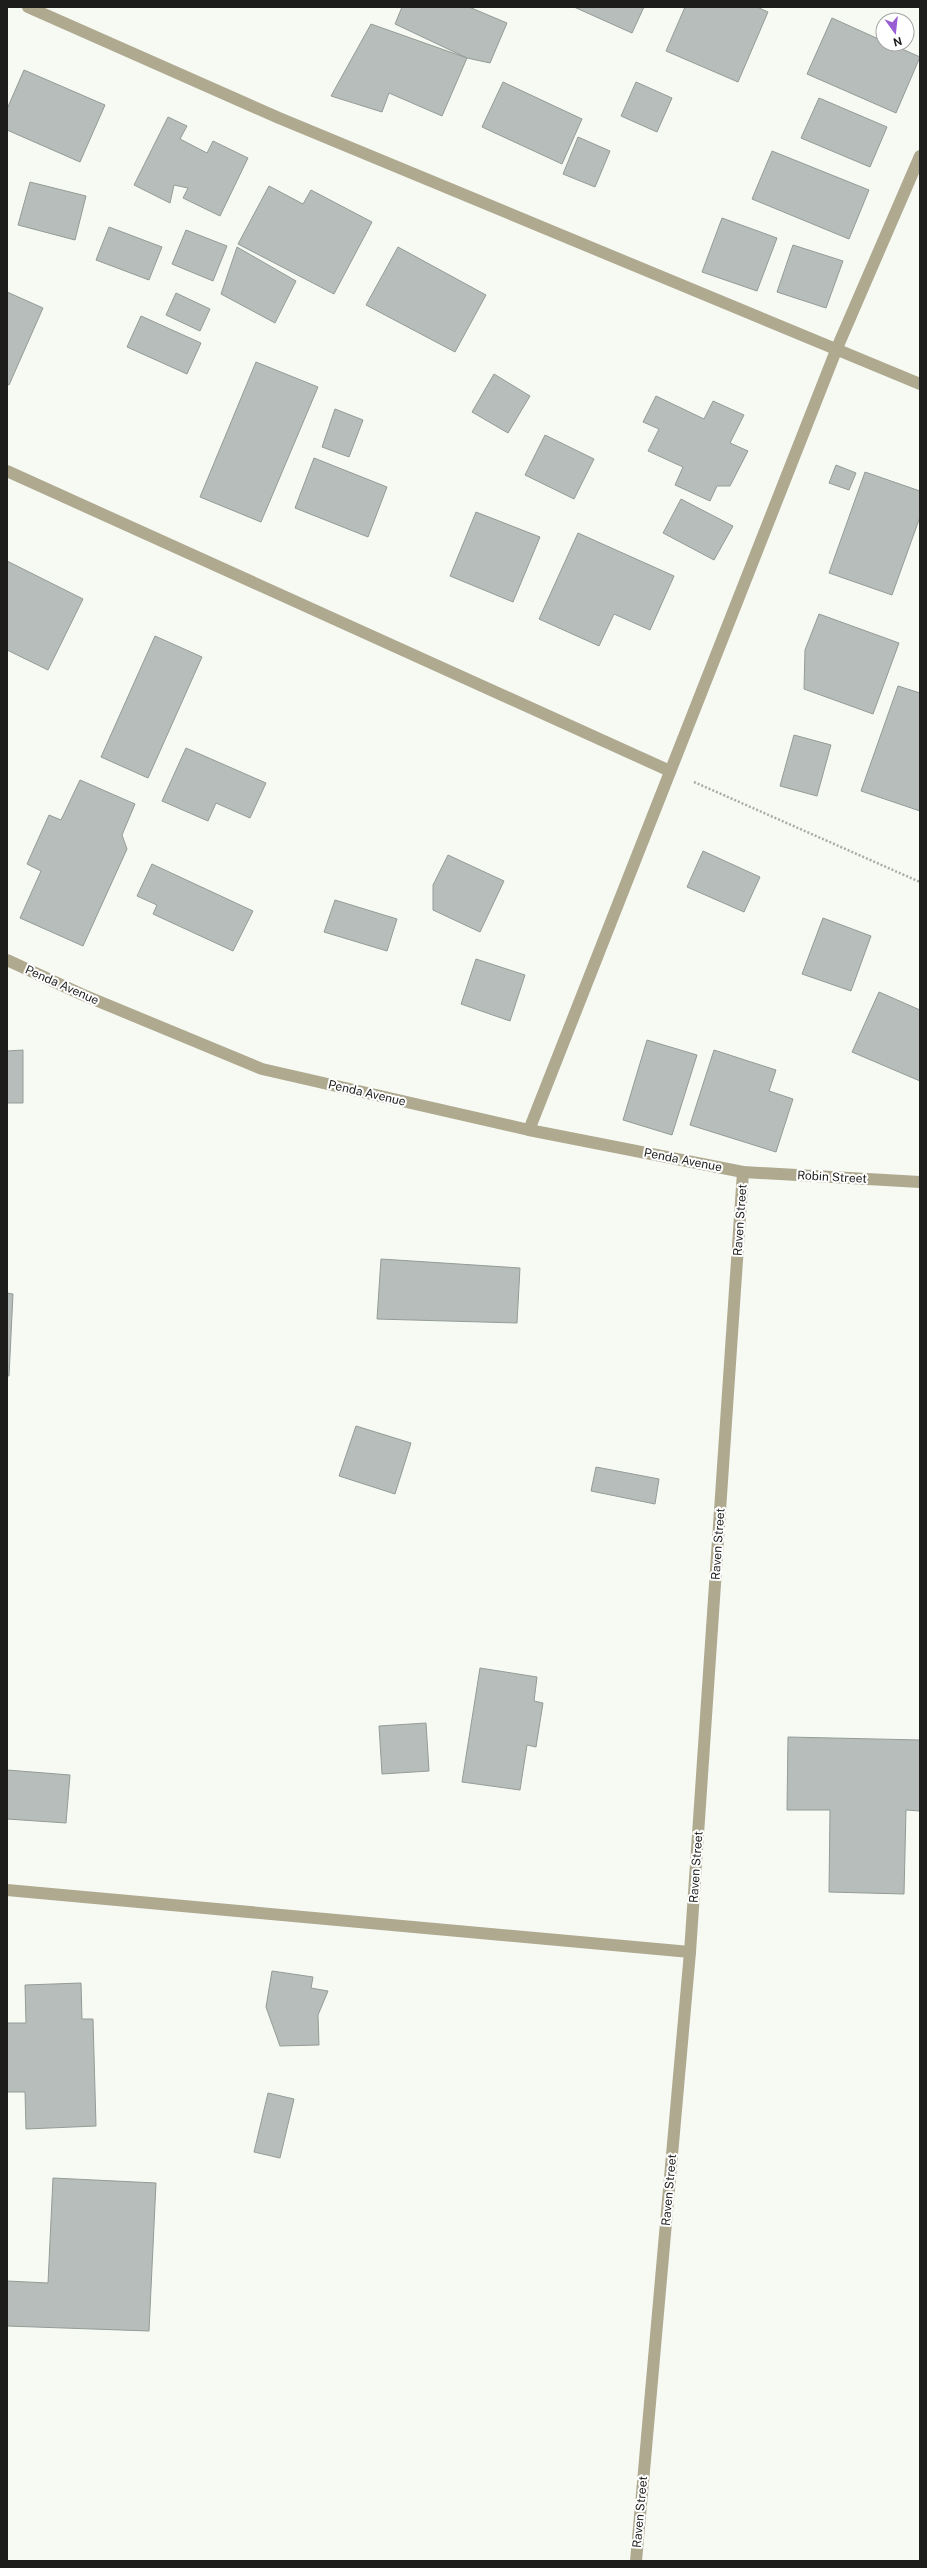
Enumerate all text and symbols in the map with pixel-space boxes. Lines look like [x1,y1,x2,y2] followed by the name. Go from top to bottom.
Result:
[875,12,915,52] north arrow
[892,35,903,49] text: N
[23,963,101,1008] street label: Penda Avenue
[327,1077,407,1109] street label: Penda Avenue
[643,1146,723,1174] street label: Penda Avenue
[797,1168,868,1186] street label: Robin Street
[731,1183,750,1256] street label: Raven Street
[709,1507,728,1580] street label: Raven Street
[687,1830,706,1903] street label: Raven Street
[659,2153,679,2227] street label: Raven Street
[630,2475,650,2549] street label: Raven Street

